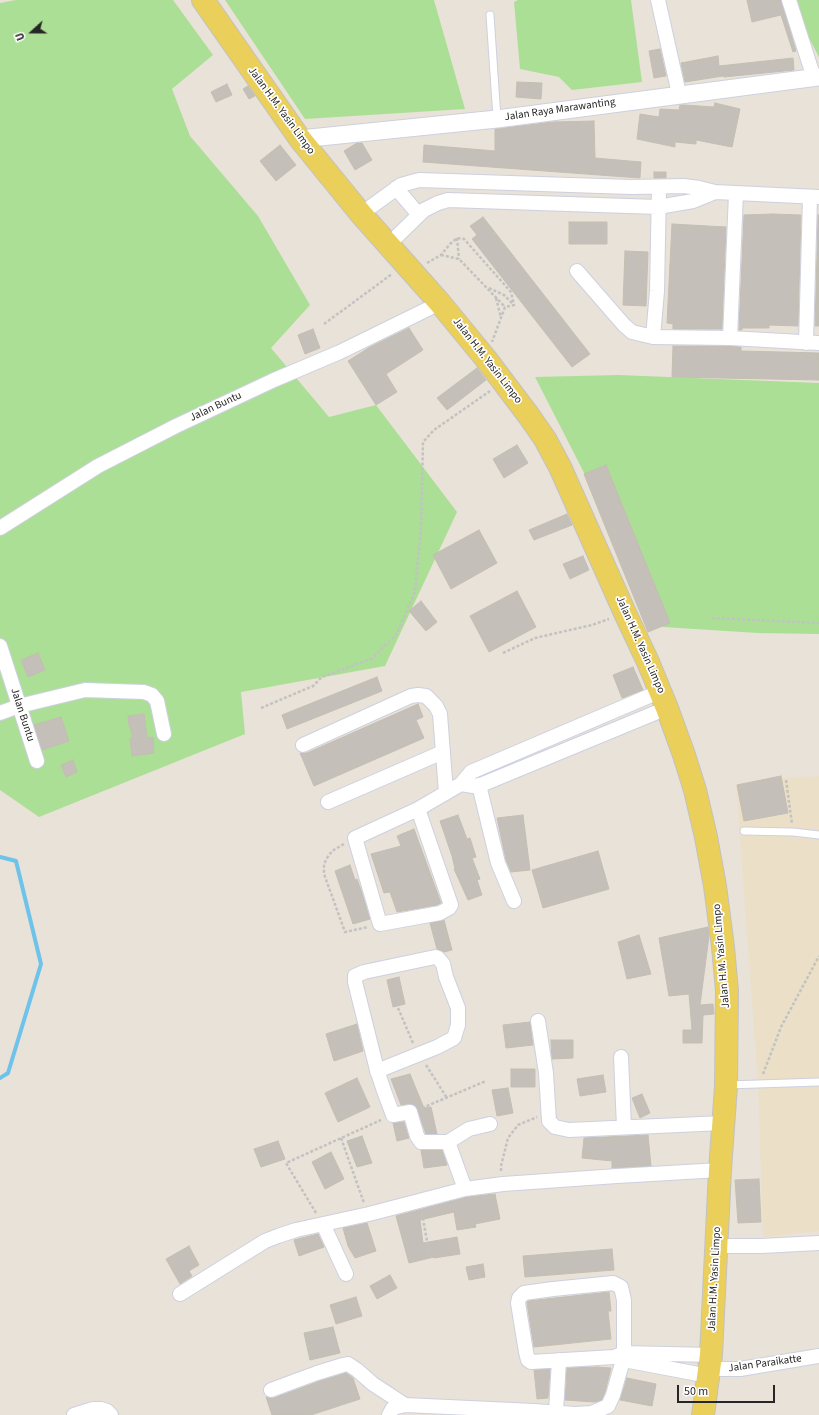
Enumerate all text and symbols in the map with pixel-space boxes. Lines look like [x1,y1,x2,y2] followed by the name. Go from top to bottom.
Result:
[12,12,52,52] north arrow
[12,30,29,43] text: U
[245,65,317,157] street label: Jalan H.M. Yasin Limpo
[504,96,616,124] street label: Jalan Raya Marawanting
[449,316,525,406] street label: Jalan H.M. Yasin Limpo
[188,389,244,425] street label: Jalan Buntu
[613,594,667,696] street label: Jalan H.M. Yasin Limpo
[7,687,37,743] street label: Jalan Buntu
[711,903,733,1009] street label: Jalan H.M. Yasin Limpo
[706,1226,724,1332] street label: Jalan H.M. Yasin Limpo
[728,1352,802,1376] street label: Jalan Paraikatte
[679,1377,777,1403] scale bar
[684,1383,708,1400] text: 50 m

